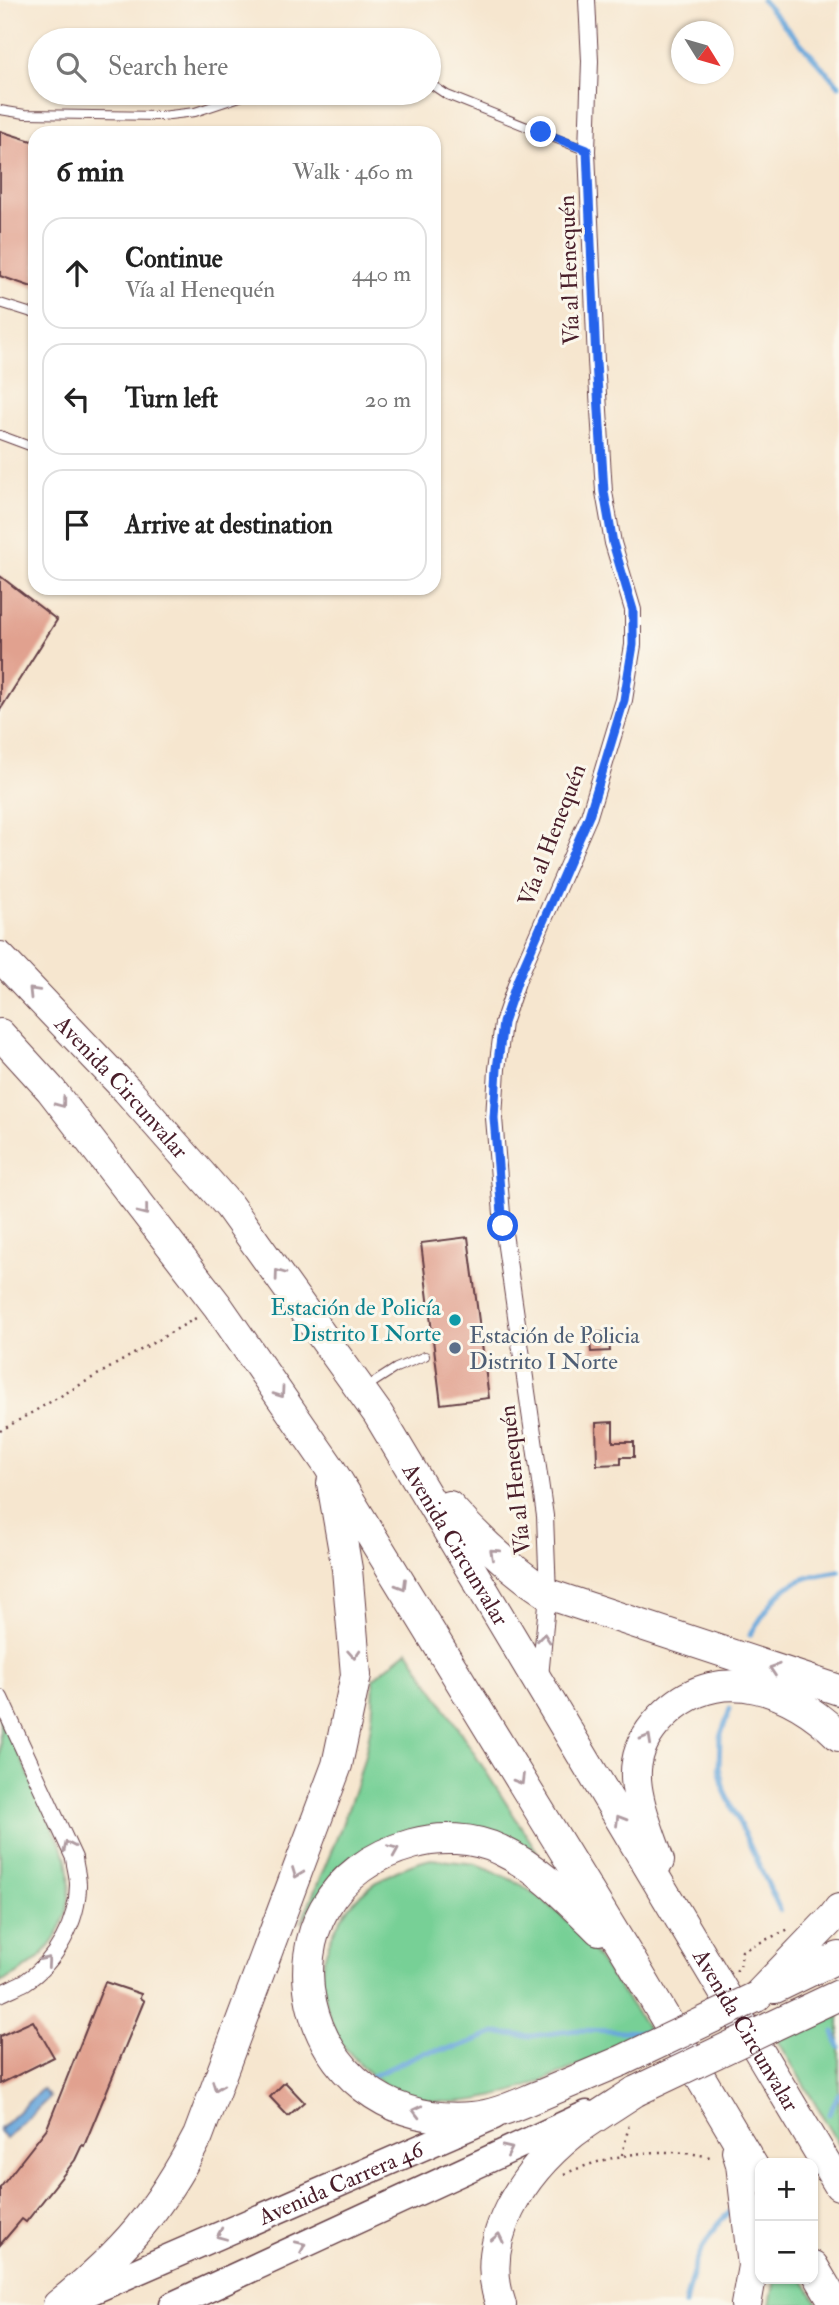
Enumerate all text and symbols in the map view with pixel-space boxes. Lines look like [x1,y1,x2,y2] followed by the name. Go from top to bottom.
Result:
[671,21,734,84] north arrow
[28,28,441,105] search box
[52,48,90,86] icon: search
[108,51,228,83] text: Search here
[525,116,556,147] route end
[56,153,124,190] text: 6 min
[293,157,413,186] text: Walk · 460 m
[552,194,586,346] street label: Vía al Henequén
[125,243,223,275] text: Continue
[58,254,96,292] icon: ahead
[352,259,411,288] text: 440 m
[125,275,275,304] text: Vía al Henequén
[58,380,96,418] icon: left
[125,383,218,415] text: Turn left
[365,385,411,414] text: 20 m
[58,506,96,544] icon: arrive
[125,509,333,541] text: Arrive at destination
[512,760,592,910] street label: Vía al Henequén
[29,987,42,1000] one-way arrow
[48,1008,195,1165] street label: Avenida Circunvalar
[53,1096,66,1108] one-way arrow
[135,1203,148,1216] one-way arrow
[487,1210,518,1241] route start
[275,1269,287,1282] one-way arrow
[270,1293,442,1348] place label: Estación de Policía Distrito I Norte
[447,1312,463,1328] marker: Estación de Policía Distrito I Norte
[469,1321,640,1376] place label: Estación de Policia Distrito I Norte
[447,1340,463,1356] marker: Estación de Policia Distrito I Norte
[272,1385,284,1398] one-way arrow
[493,1404,537,1556] street label: Vía al Henequén
[396,1457,516,1631] street label: Avenida Circunvalar
[489,1549,502,1561] one-way arrow
[393,1578,406,1591] one-way arrow
[536,1632,551,1644] one-way arrow
[346,1649,361,1660] one-way arrow
[769,1663,781,1677] one-way arrow
[639,1734,652,1747] one-way arrow
[512,1772,525,1785] one-way arrow
[615,1814,628,1827] one-way arrow
[62,1841,76,1853] one-way arrow
[387,1845,399,1859] one-way arrow
[291,1866,305,1878] one-way arrow
[686,1943,806,2117] street label: Avenida Circunvalar
[38,1957,50,1970] one-way arrow
[211,2079,225,2091] one-way arrow
[411,2105,423,2119] one-way arrow
[253,2134,429,2232] street label: Avenida Carrera 46
[501,2145,513,2159] one-way arrow
[755,2158,818,2284] map controls
[755,2158,818,2221] button: +
[755,2221,818,2284] button: −
[216,2227,229,2241] one-way arrow
[489,2232,504,2244] one-way arrow
[294,2240,307,2254] one-way arrow

